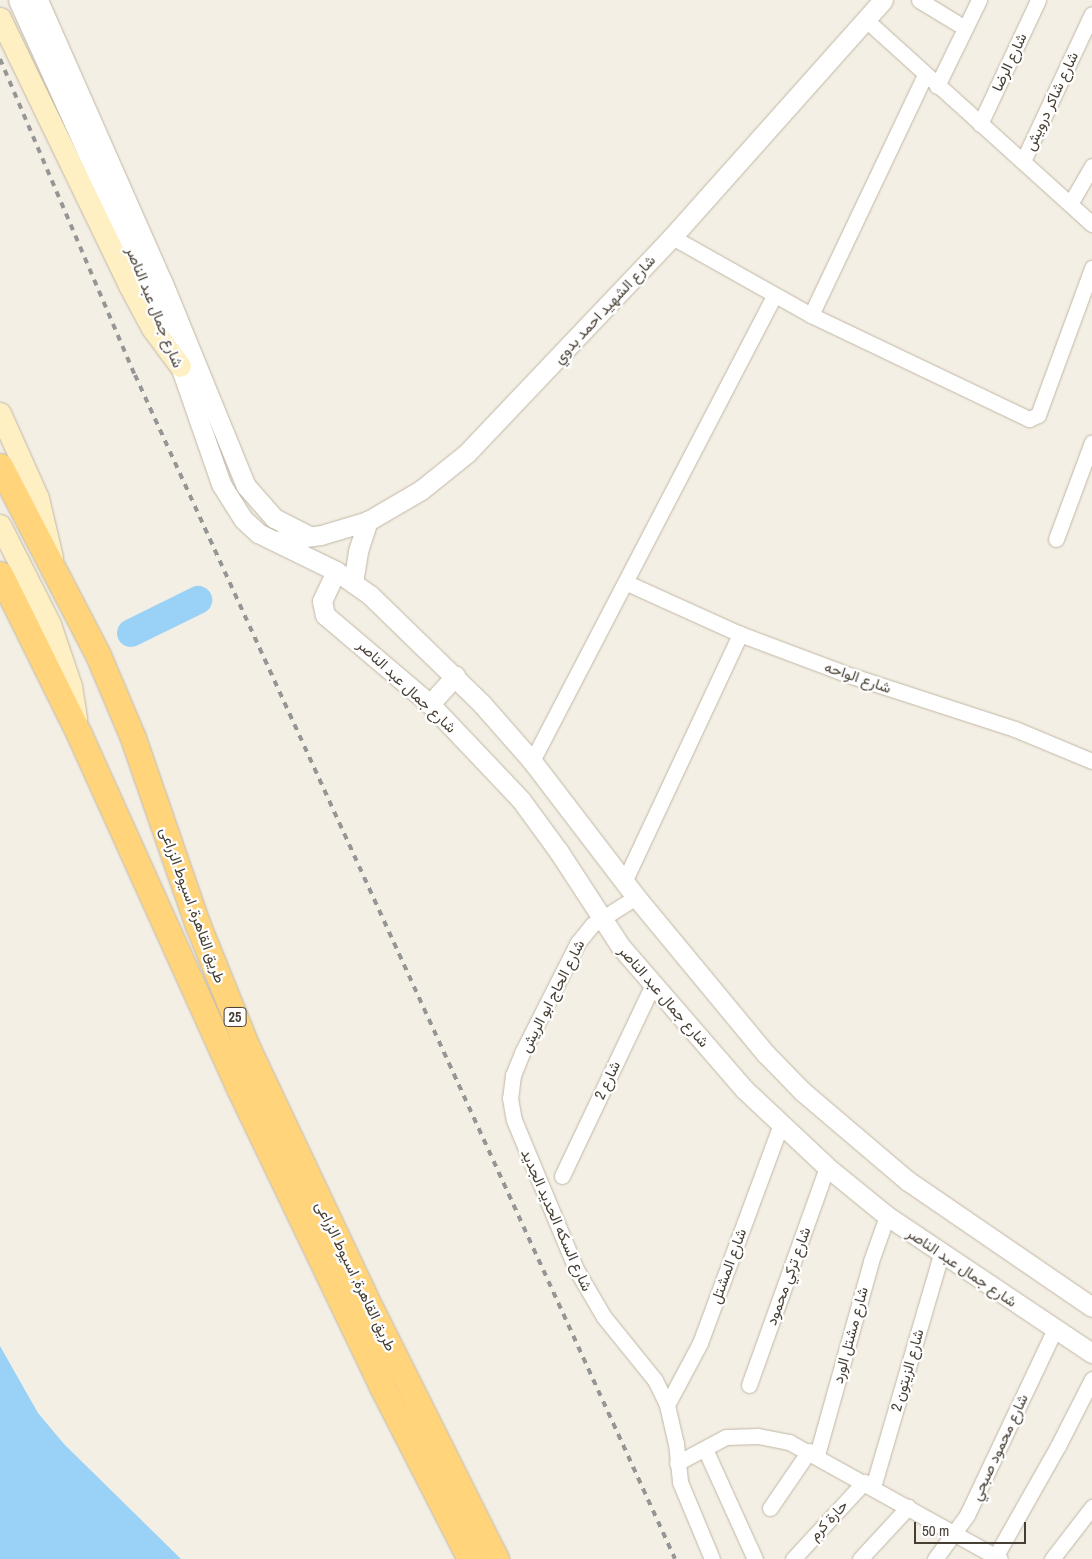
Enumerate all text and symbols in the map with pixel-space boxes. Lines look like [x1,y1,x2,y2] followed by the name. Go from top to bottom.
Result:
[988,30,1030,94] street label: شارع الرضا
[1020,49,1082,153] street label: شارع شاكر درويش
[123,244,187,370] street label: شارع جمال عبد الناصر
[549,251,659,367] street label: شارع الشهيد احمد بدوي
[354,636,460,736] street label: شارع جمال عبد الناصر
[822,657,894,697] street label: شارع الواحه
[156,825,230,985] street label: طريق القاهرة, اسيوط الزراعى
[516,937,588,1055] street label: شارع الحاج ابو الريش
[615,942,713,1050] street label: شارع جمال عبد الناصر
[222,1006,248,1028] road number: 25
[590,1058,624,1102] street label: شارع 2
[518,1146,596,1294] street label: شارع السكه الحديد الجديد
[312,1198,400,1354] street label: طريق القاهرة, اسيوط الزراعى
[762,1224,814,1328] street label: شارع تركي محمود
[904,1224,1020,1310] street label: شارع جمال عبد الناصر
[706,1226,750,1306] street label: شارع المشتل
[828,1285,872,1385] street label: شارع مشتل الورد
[887,1327,927,1413] street label: شارع الزيتون 2
[966,1391,1032,1503] street label: شارع محمود صبحي
[805,1496,851,1544] street label: حارة كرم
[917,1512,1030,1544] scale bar
[922,1520,949,1541] text: 50 m

